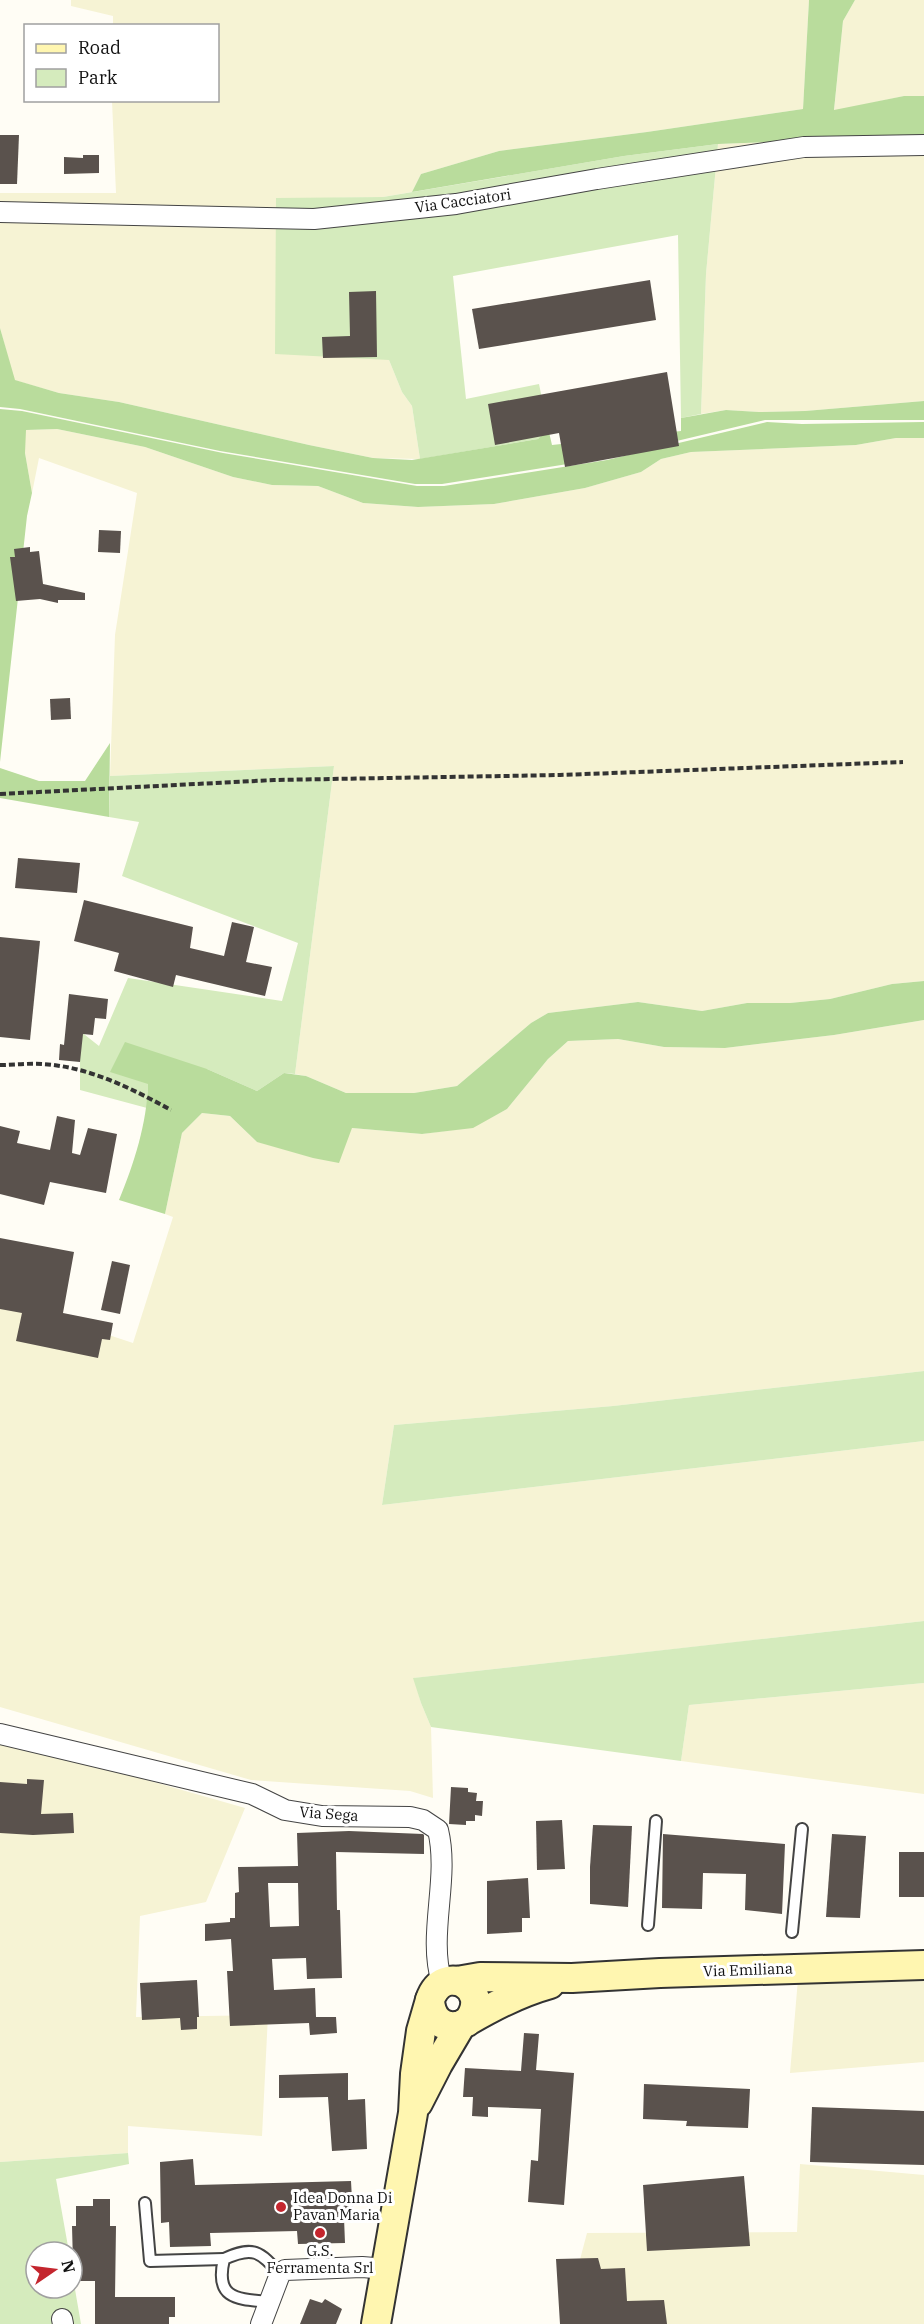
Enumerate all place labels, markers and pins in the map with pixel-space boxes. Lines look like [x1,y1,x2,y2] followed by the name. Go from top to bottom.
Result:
[293,2188,393,2224] place label: Idea Donna Di Pavan Maria
[274,2200,288,2214] marker: Idea Donna Di Pavan Maria
[313,2226,327,2240] marker: G.S. Ferramenta Srl
[266,2241,374,2277] place label: G.S. Ferramenta Srl

